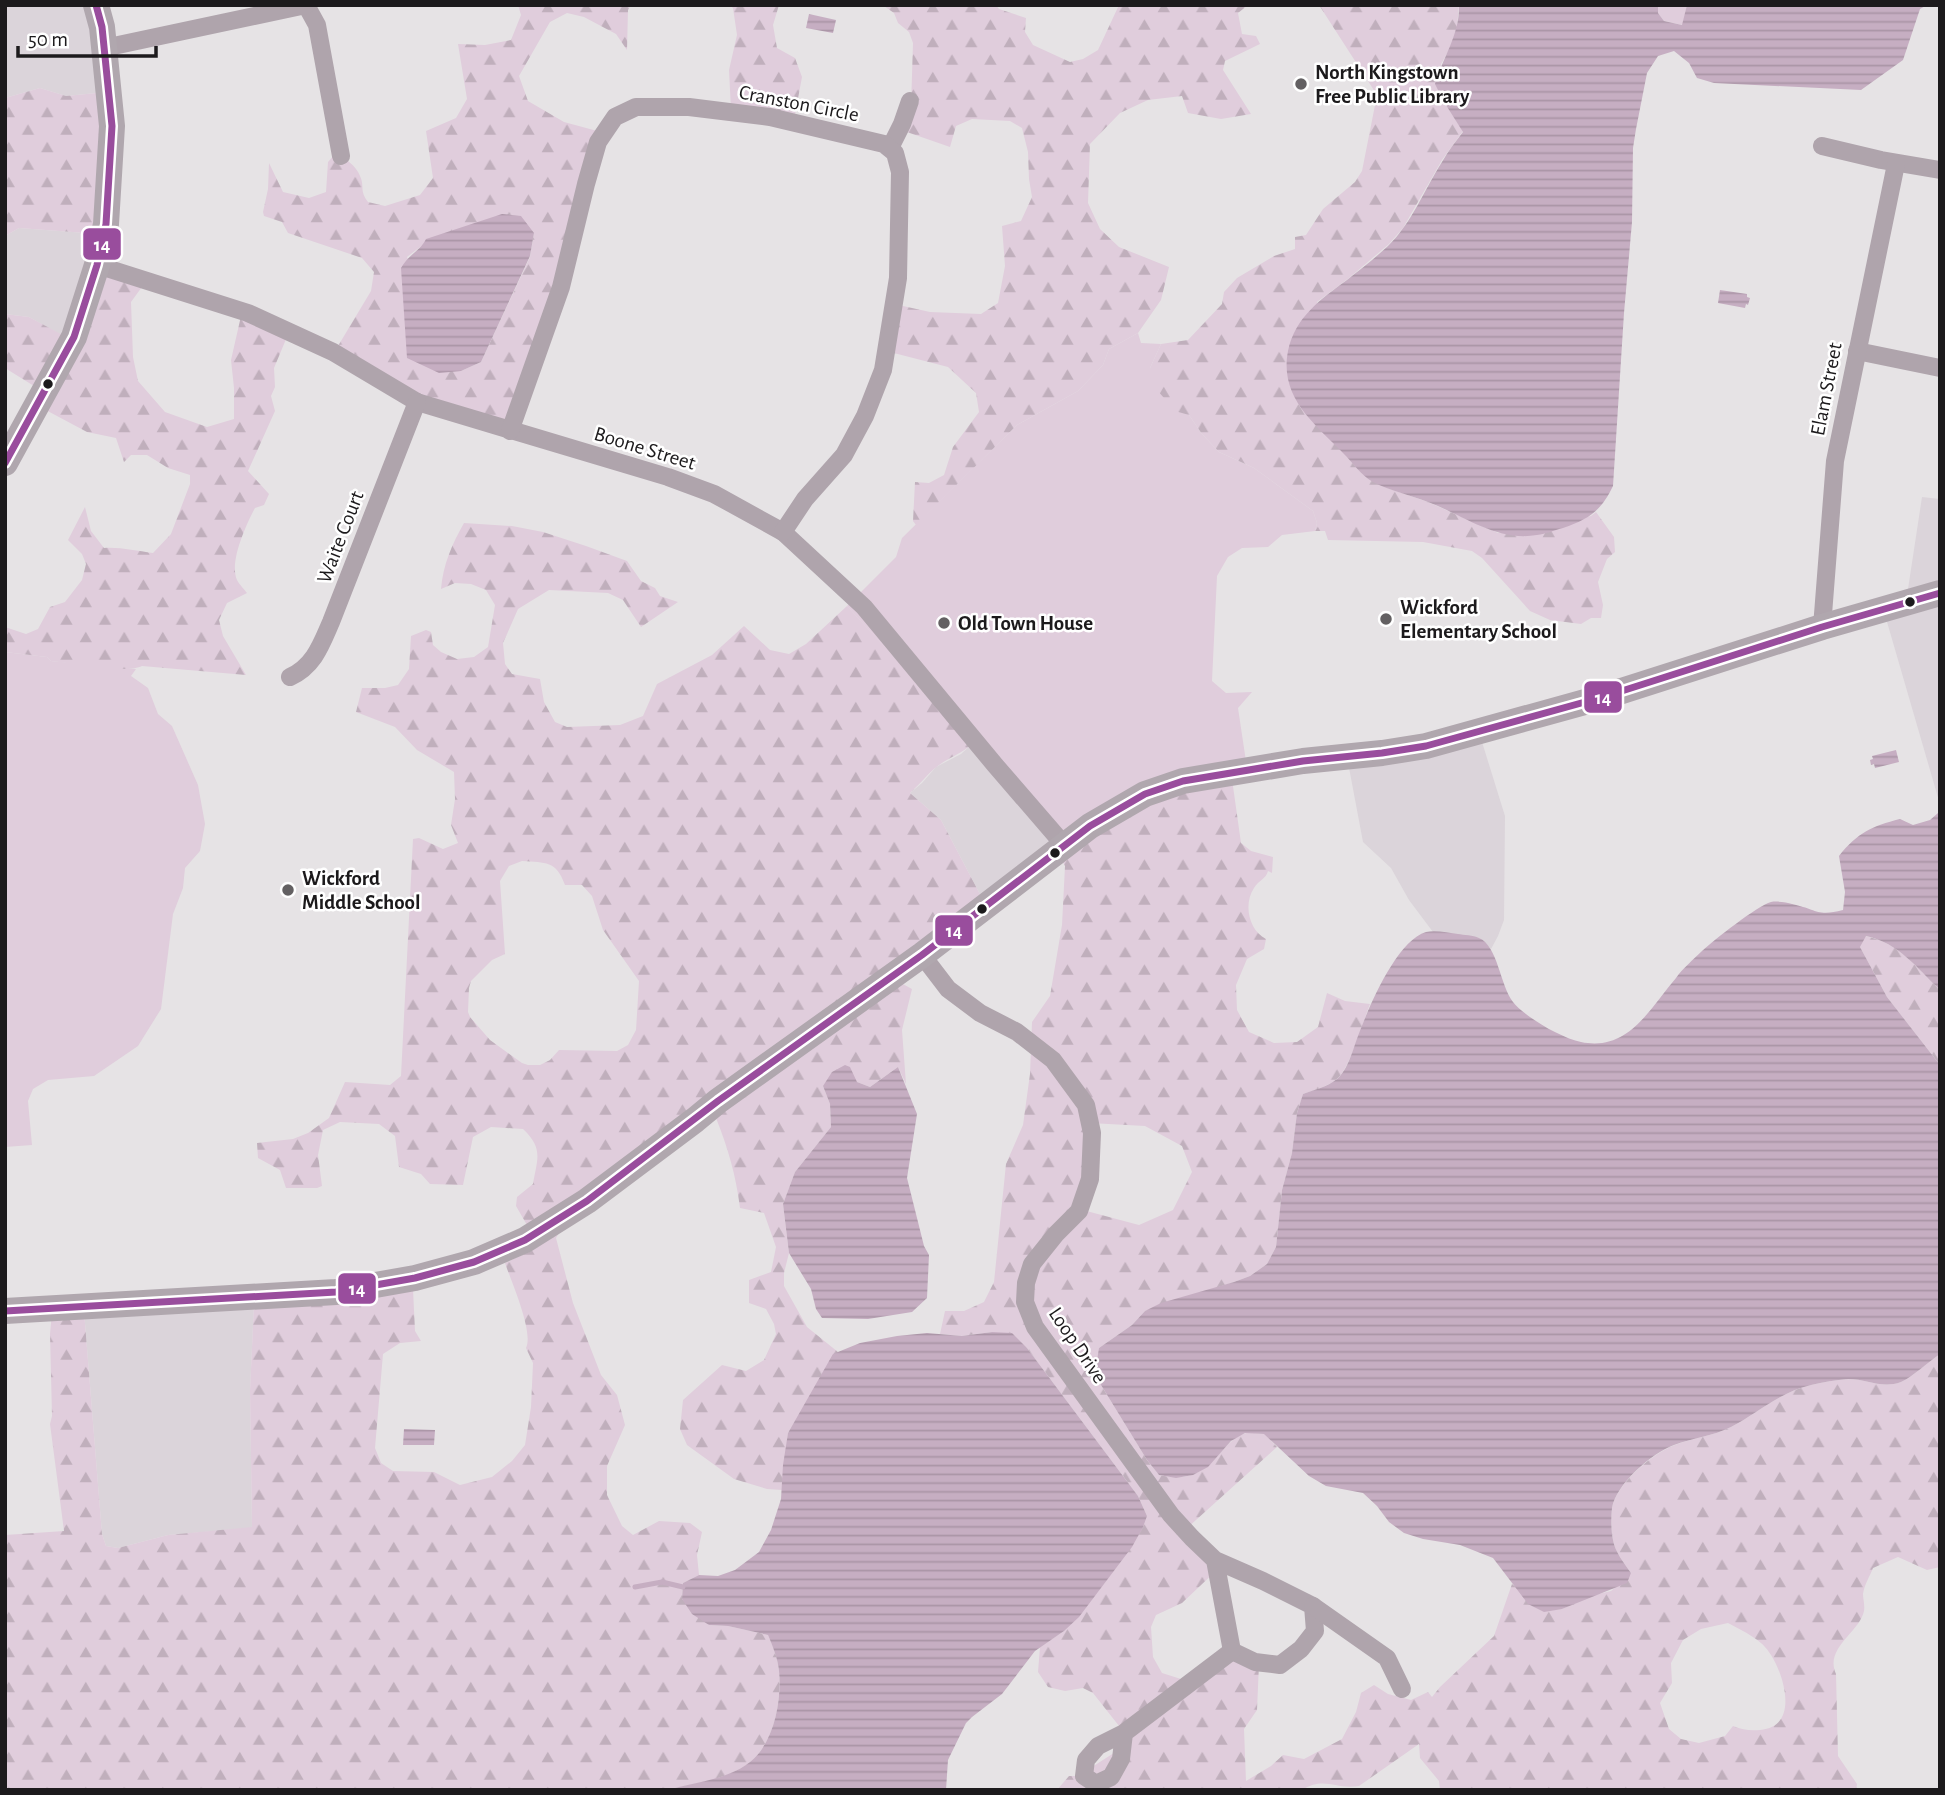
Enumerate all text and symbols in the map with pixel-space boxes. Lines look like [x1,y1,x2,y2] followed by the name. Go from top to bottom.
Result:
[18,14,156,58] scale bar
[28,29,68,50] text: 50 m
[1315,62,1470,107] place label: North Kingstown Free Public Library
[1293,76,1309,92] marker: North Kingstown Free Public Library
[737,82,861,125] street label: Cranston Circle
[82,227,122,261] line badge: 14
[94,236,111,255] text: 14
[1807,340,1846,437] street label: Elam Street
[41,377,55,391] unlabelled marker
[592,423,698,474] street label: Boone Street
[313,488,368,586] street label: Waite Court
[1903,595,1917,609] unlabelled marker
[1400,597,1557,642] place label: Wickford Elementary School
[1378,611,1394,627] marker: Wickford Elementary School
[958,613,1093,634] place label: Old Town House
[936,615,952,631] marker: Old Town House
[1583,680,1623,714] line badge: 14
[1595,689,1612,708] text: 14
[1048,846,1062,860] unlabelled marker
[302,868,421,913] place label: Wickford Middle School
[280,882,296,898] marker: Wickford Middle School
[975,902,989,916] unlabelled marker
[934,914,974,947] line badge: 14
[946,922,963,941] text: 14
[337,1272,377,1305] line badge: 14
[349,1280,366,1299] text: 14
[1045,1303,1111,1387] street label: Loop Drive

